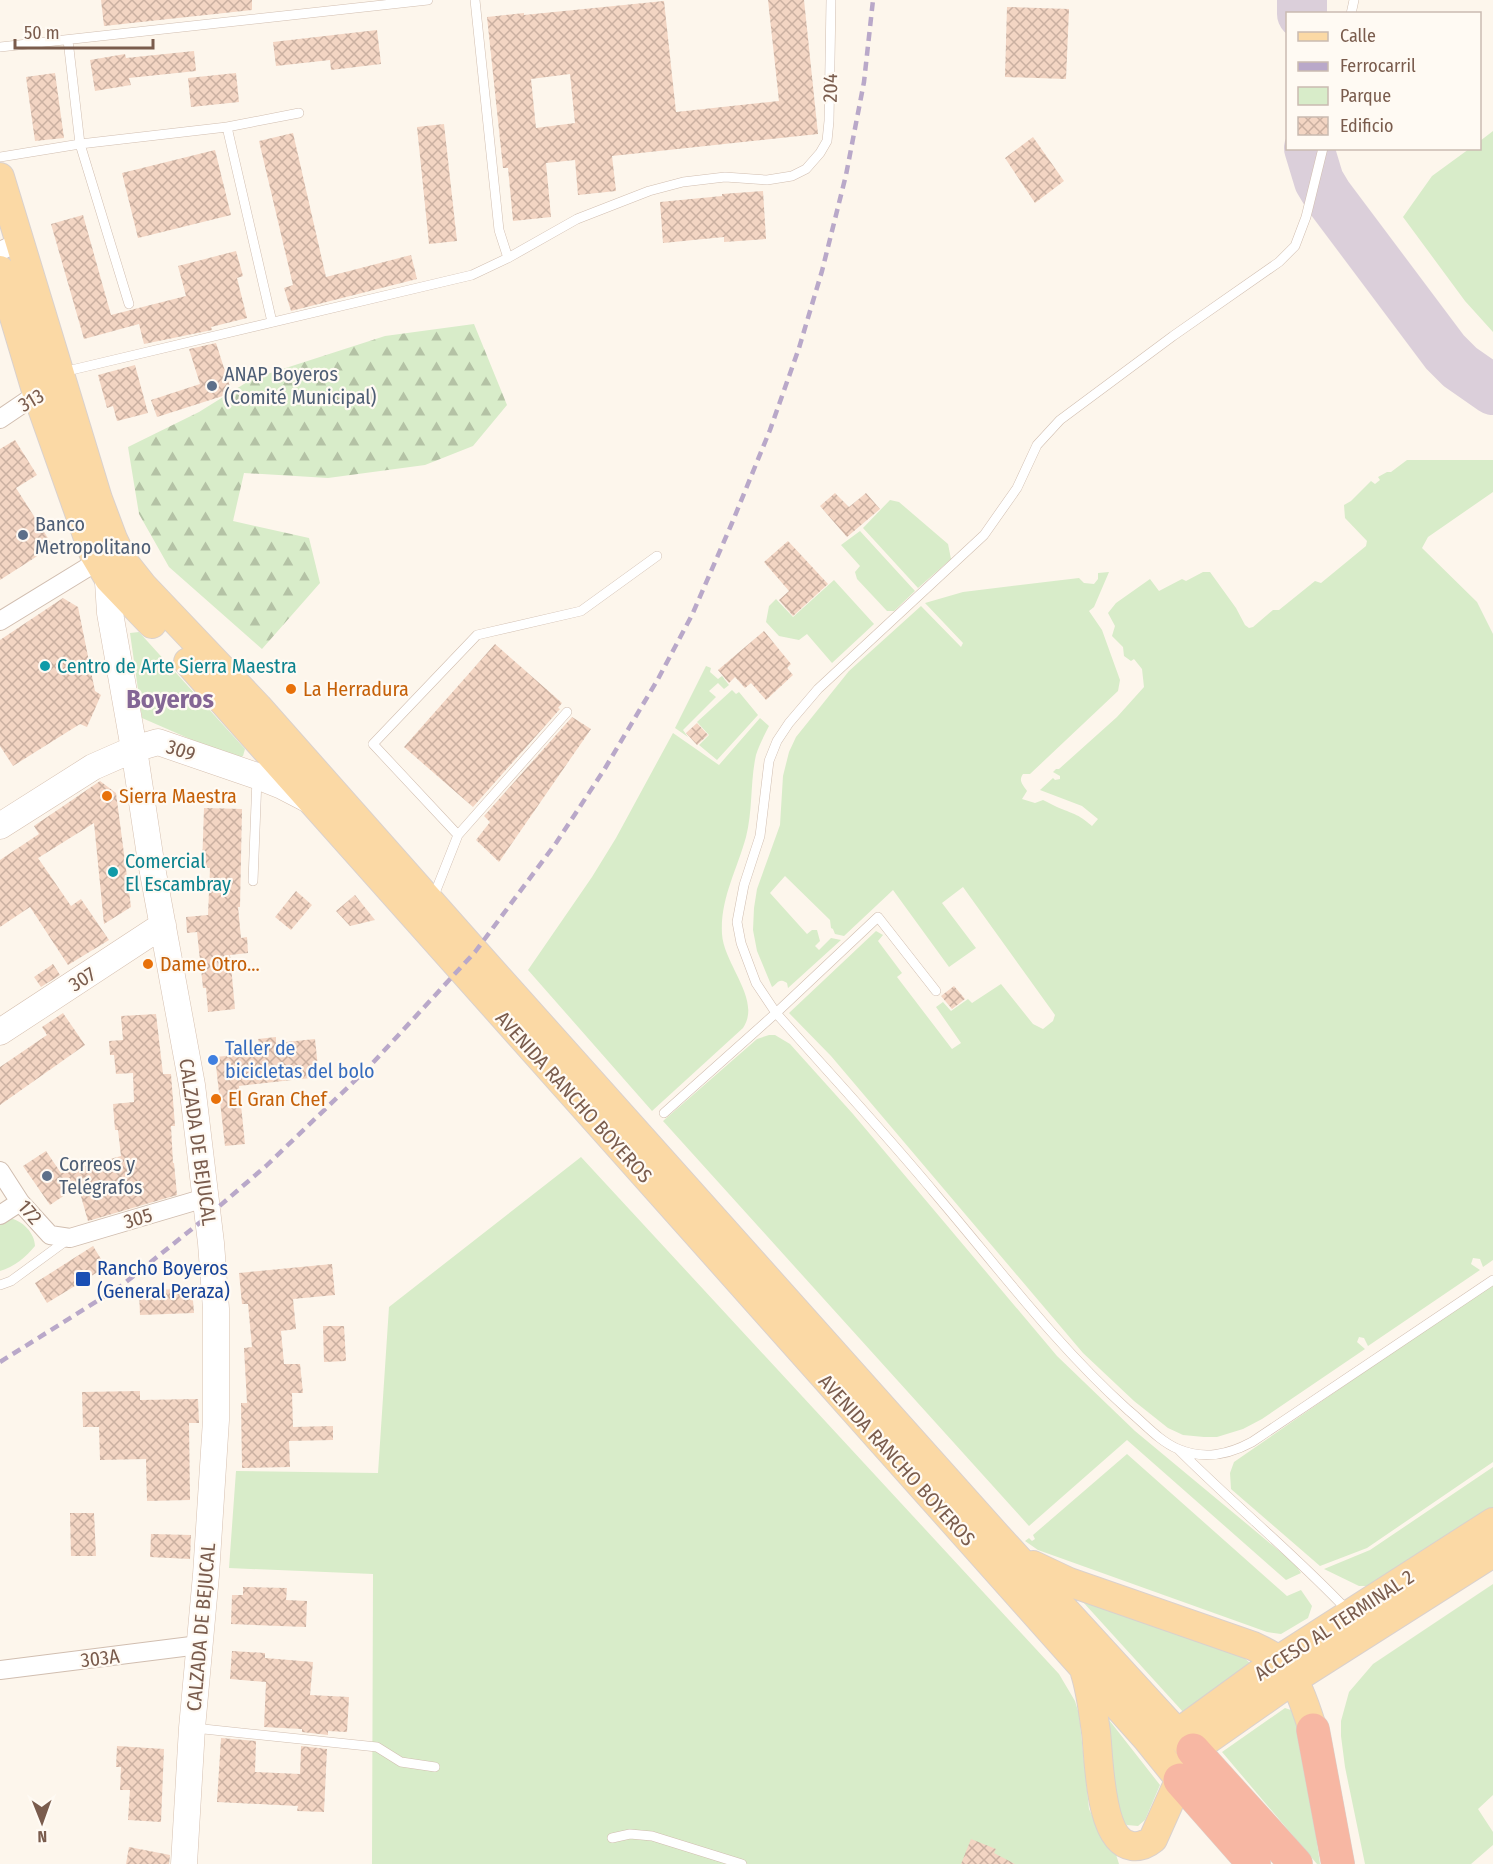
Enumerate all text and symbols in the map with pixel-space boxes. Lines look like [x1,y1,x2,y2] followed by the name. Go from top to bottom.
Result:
[15,12,153,50] scale bar
[1286,12,1481,150] legend
[24,22,60,44] text: 50 m
[1340,25,1376,47] text: Calle
[1340,55,1416,77] text: Ferrocarril
[818,73,842,103] street label: 204
[1340,85,1391,107] text: Parque
[1340,115,1393,137] text: Edificio
[224,362,377,409] place label: ANAP Boyeros (Comité Municipal)
[205,379,219,393] marker: ANAP Boyeros (Comité Municipal)
[14,383,48,417] street label: 313
[35,512,151,559] place label: Banco Metropolitano
[16,528,30,542] marker: Banco Metropolitano
[57,654,297,678] place label: Centro de Arte Sierra Maestra
[38,659,52,673] marker: Centro de Arte Sierra Maestra
[303,677,409,701] place label: La Herradura
[284,682,298,696] marker: La Herradura
[126,684,214,715] district label: Boyeros
[164,734,198,766] street label: 309
[119,784,237,808] place label: Sierra Maestra
[100,789,114,803] marker: Sierra Maestra
[125,849,231,896] place label: Comercial El Escambray
[106,865,120,879] marker: Comercial El Escambray
[160,952,260,976] place label: Dame Otro...
[141,957,155,971] marker: Dame Otro...
[64,962,100,996] street label: 307
[491,1006,657,1188] street label: AVENIDA RANCHO BOYEROS
[225,1036,375,1083] place label: Taller de bicicletas del bolo
[206,1053,220,1067] marker: Taller de bicicletas del bolo
[174,1057,222,1227] street label: CALZADA DE BEJUCAL
[228,1087,328,1111] place label: El Gran Chef
[209,1092,223,1106] marker: El Gran Chef
[59,1152,143,1199] place label: Correos y Telégrafos
[40,1169,54,1183] marker: Correos y Telégrafos
[13,1195,47,1229] street label: 172
[121,1203,155,1233] street label: 305
[97,1256,230,1303] place label: Rancho Boyeros (General Peraza)
[74,1270,92,1288] marker: Rancho Boyeros (General Peraza)
[814,1369,980,1551] street label: AVENIDA RANCHO BOYEROS
[182,1542,220,1712] street label: CALZADA DE BEJUCAL
[1250,1565,1418,1685] street label: ACCESO AL TERMINAL 2
[79,1644,121,1672] street label: 303A
[12,1792,72,1852] north arrow
[37,1827,47,1846] text: N

